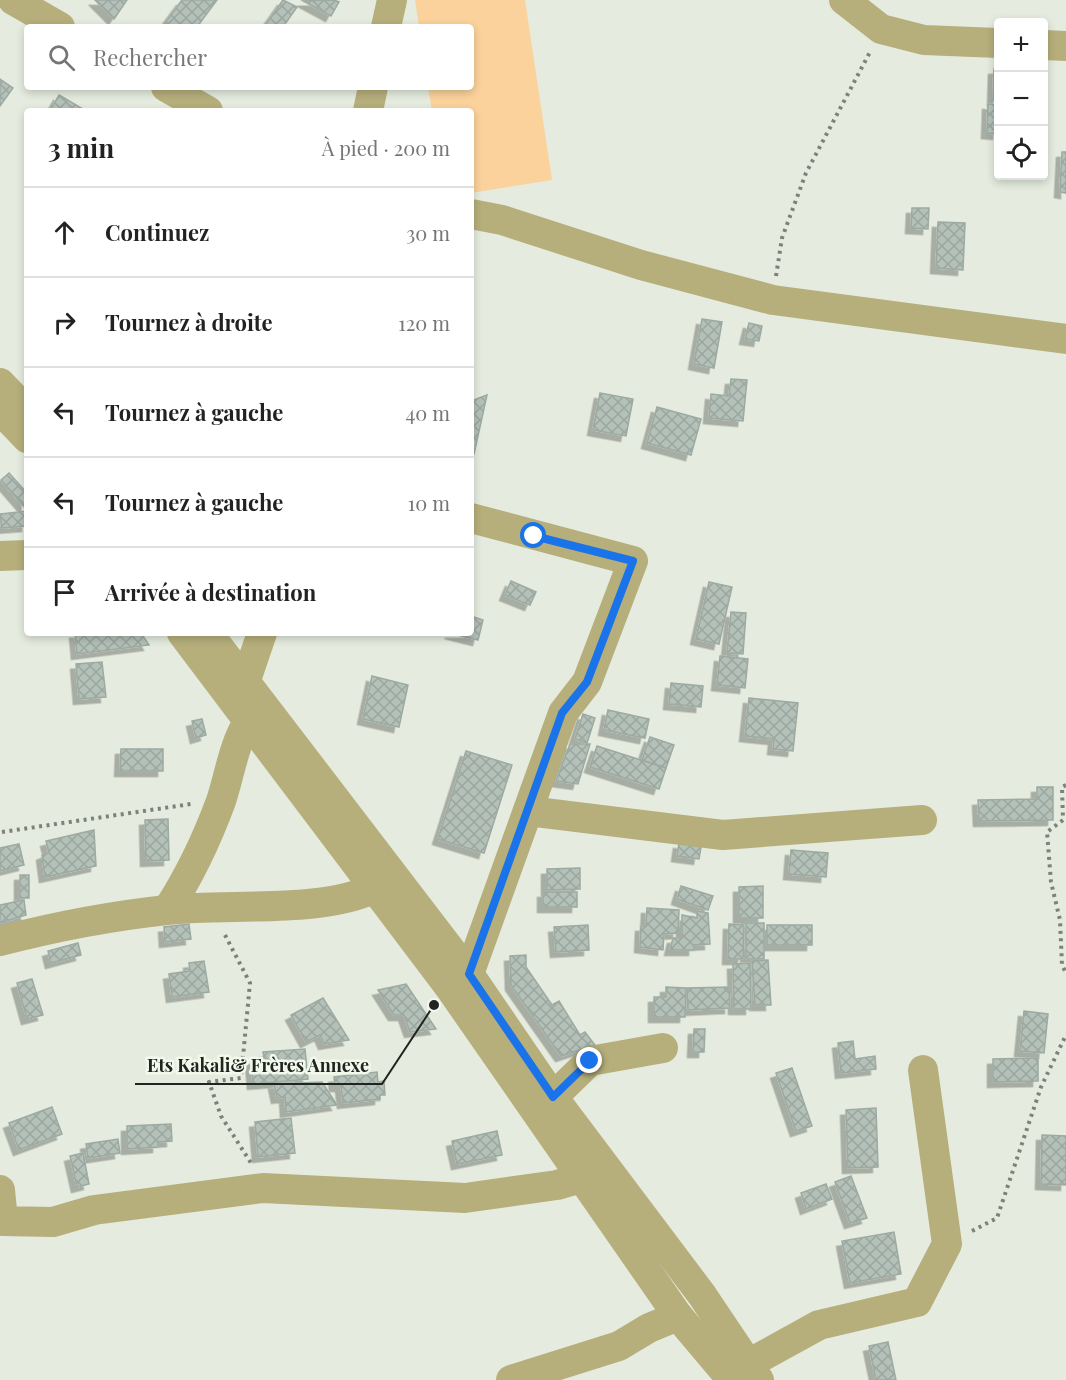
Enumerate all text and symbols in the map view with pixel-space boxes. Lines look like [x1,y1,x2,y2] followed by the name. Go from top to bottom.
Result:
[994,18,1048,180] map controls
[994,18,1048,72] button: +
[24,24,474,90] search box
[45,41,78,74] icon: search
[93,42,207,72] text: Rechercher
[994,72,1048,126] button: −
[994,126,1048,180] button: locate
[48,130,114,165] text: 3 min
[322,134,450,161] text: À pied · 200 m
[48,216,81,249] icon: ahead
[105,217,209,247] text: Continuez
[406,219,450,246] text: 30 m
[48,306,81,339] icon: right
[105,307,273,337] text: Tournez à droite
[398,309,450,336] text: 120 m
[48,396,81,429] icon: left
[105,397,283,427] text: Tournez à gauche
[405,399,450,426] text: 40 m
[48,486,81,519] icon: left
[105,487,283,517] text: Tournez à gauche
[408,489,450,516] text: 10 m
[520,522,546,548] route start
[48,576,81,609] icon: arrive
[105,577,316,607] text: Arrivée à destination
[576,1047,602,1073] route end
[135,1048,382,1084] callout: Ets Kakali& Frères Annexe
[147,1053,369,1077] text: Ets Kakali& Frères Annexe

